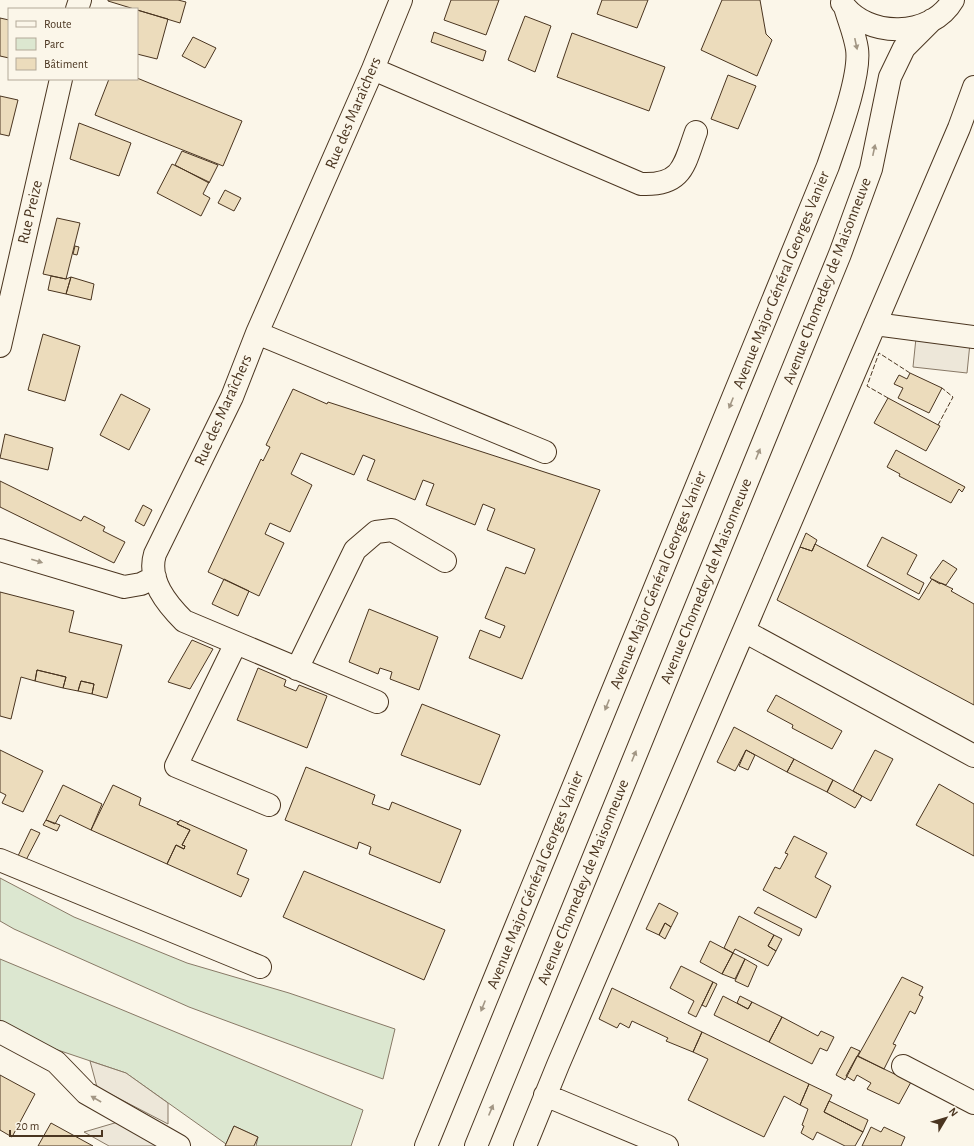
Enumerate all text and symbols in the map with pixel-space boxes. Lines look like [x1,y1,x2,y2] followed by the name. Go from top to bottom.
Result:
[8,8,138,80] legend
[44,18,71,30] text: Route
[44,38,64,50] text: Parc
[853,38,859,51] one-way arrow
[322,55,384,171] street label: Rue des Maraîchers
[44,58,88,70] text: Bâtiment
[872,144,878,156] one-way arrow
[730,168,833,392] street label: Avenue Major Général Georges Vanier
[780,175,875,387] street label: Avenue Chomedey de Maisonneuve
[15,179,45,245] street label: Rue Preize
[191,352,255,468] street label: Rue des Maraîchers
[727,398,733,410] one-way arrow
[755,448,761,460] one-way arrow
[607,468,710,692] street label: Avenue Major Général Georges Vanier
[657,476,756,686] street label: Avenue Chomedey de Maisonneuve
[32,558,44,564] one-way arrow
[604,699,610,710] one-way arrow
[632,750,638,762] one-way arrow
[484,768,587,992] street label: Avenue Major Général Georges Vanier
[534,777,633,987] street label: Avenue Chomedey de Maisonneuve
[480,1001,486,1013] one-way arrow
[90,1095,102,1102] one-way arrow
[926,1098,966,1138] north arrow
[487,1104,494,1116] one-way arrow
[947,1106,960,1119] text: N
[10,1112,102,1138] scale bar
[16,1120,39,1132] text: 20 m

